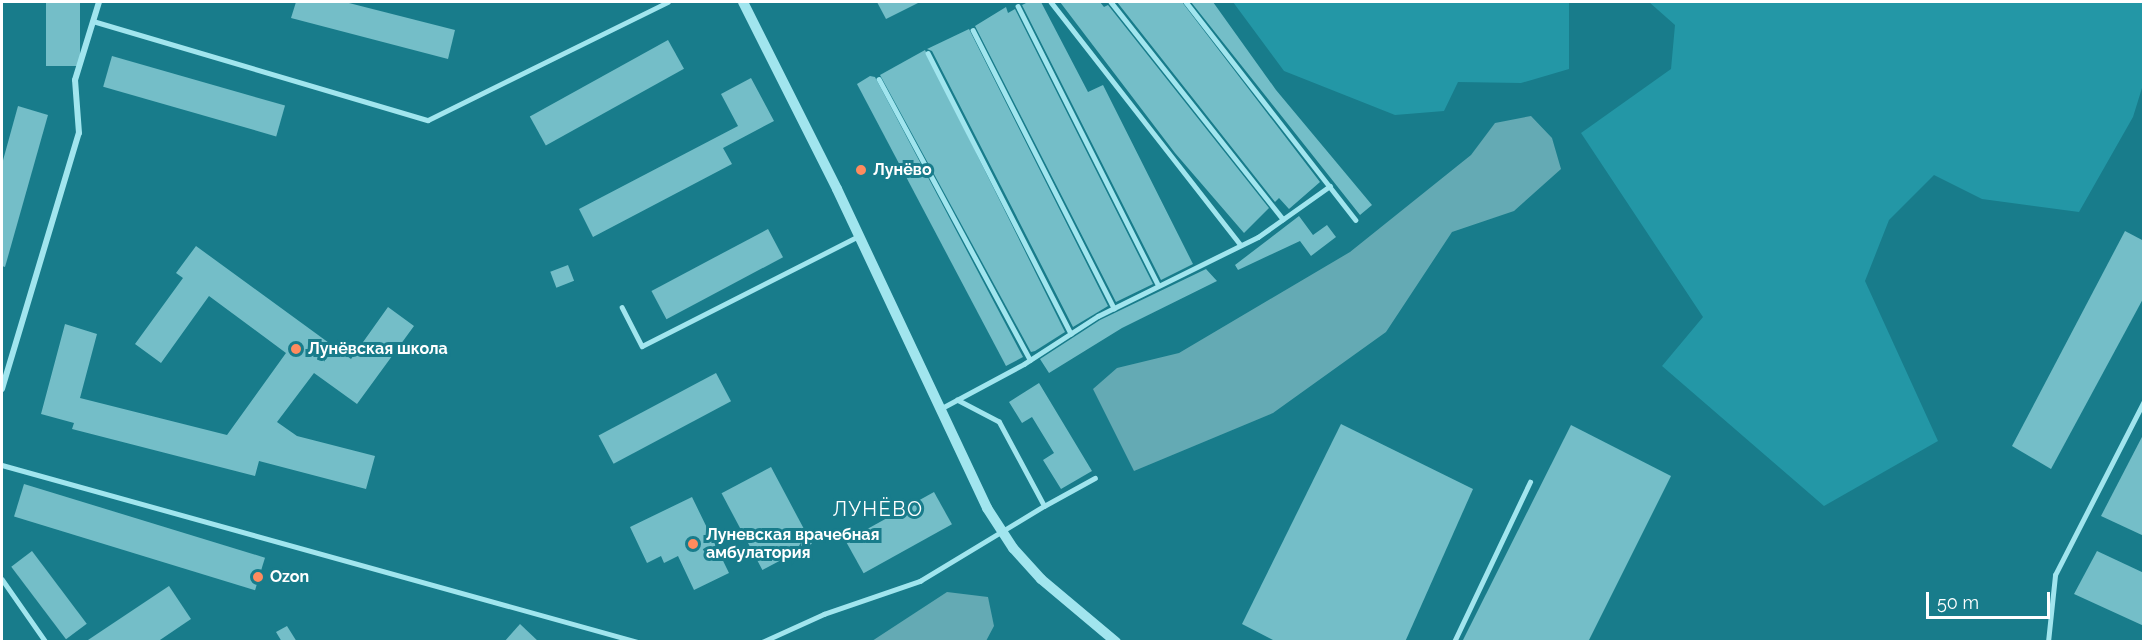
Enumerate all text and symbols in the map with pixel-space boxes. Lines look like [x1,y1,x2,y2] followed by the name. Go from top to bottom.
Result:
[873,160,932,180] place label: Лунёво
[854,163,868,177] marker: Лунёво
[308,339,448,359] place label: Лунёвская школа
[289,342,303,356] marker: Лунёвская школа
[832,497,924,521] district label: ЛУНЁВО
[706,525,879,563] place label: Луневская врачебная амбулатория
[684,535,702,553] marker: Луневская врачебная амбулатория
[270,567,309,587] place label: Ozon
[251,570,265,584] marker: Ozon
[1929,580,2054,618] scale bar
[1937,592,1979,613] text: 50 m

